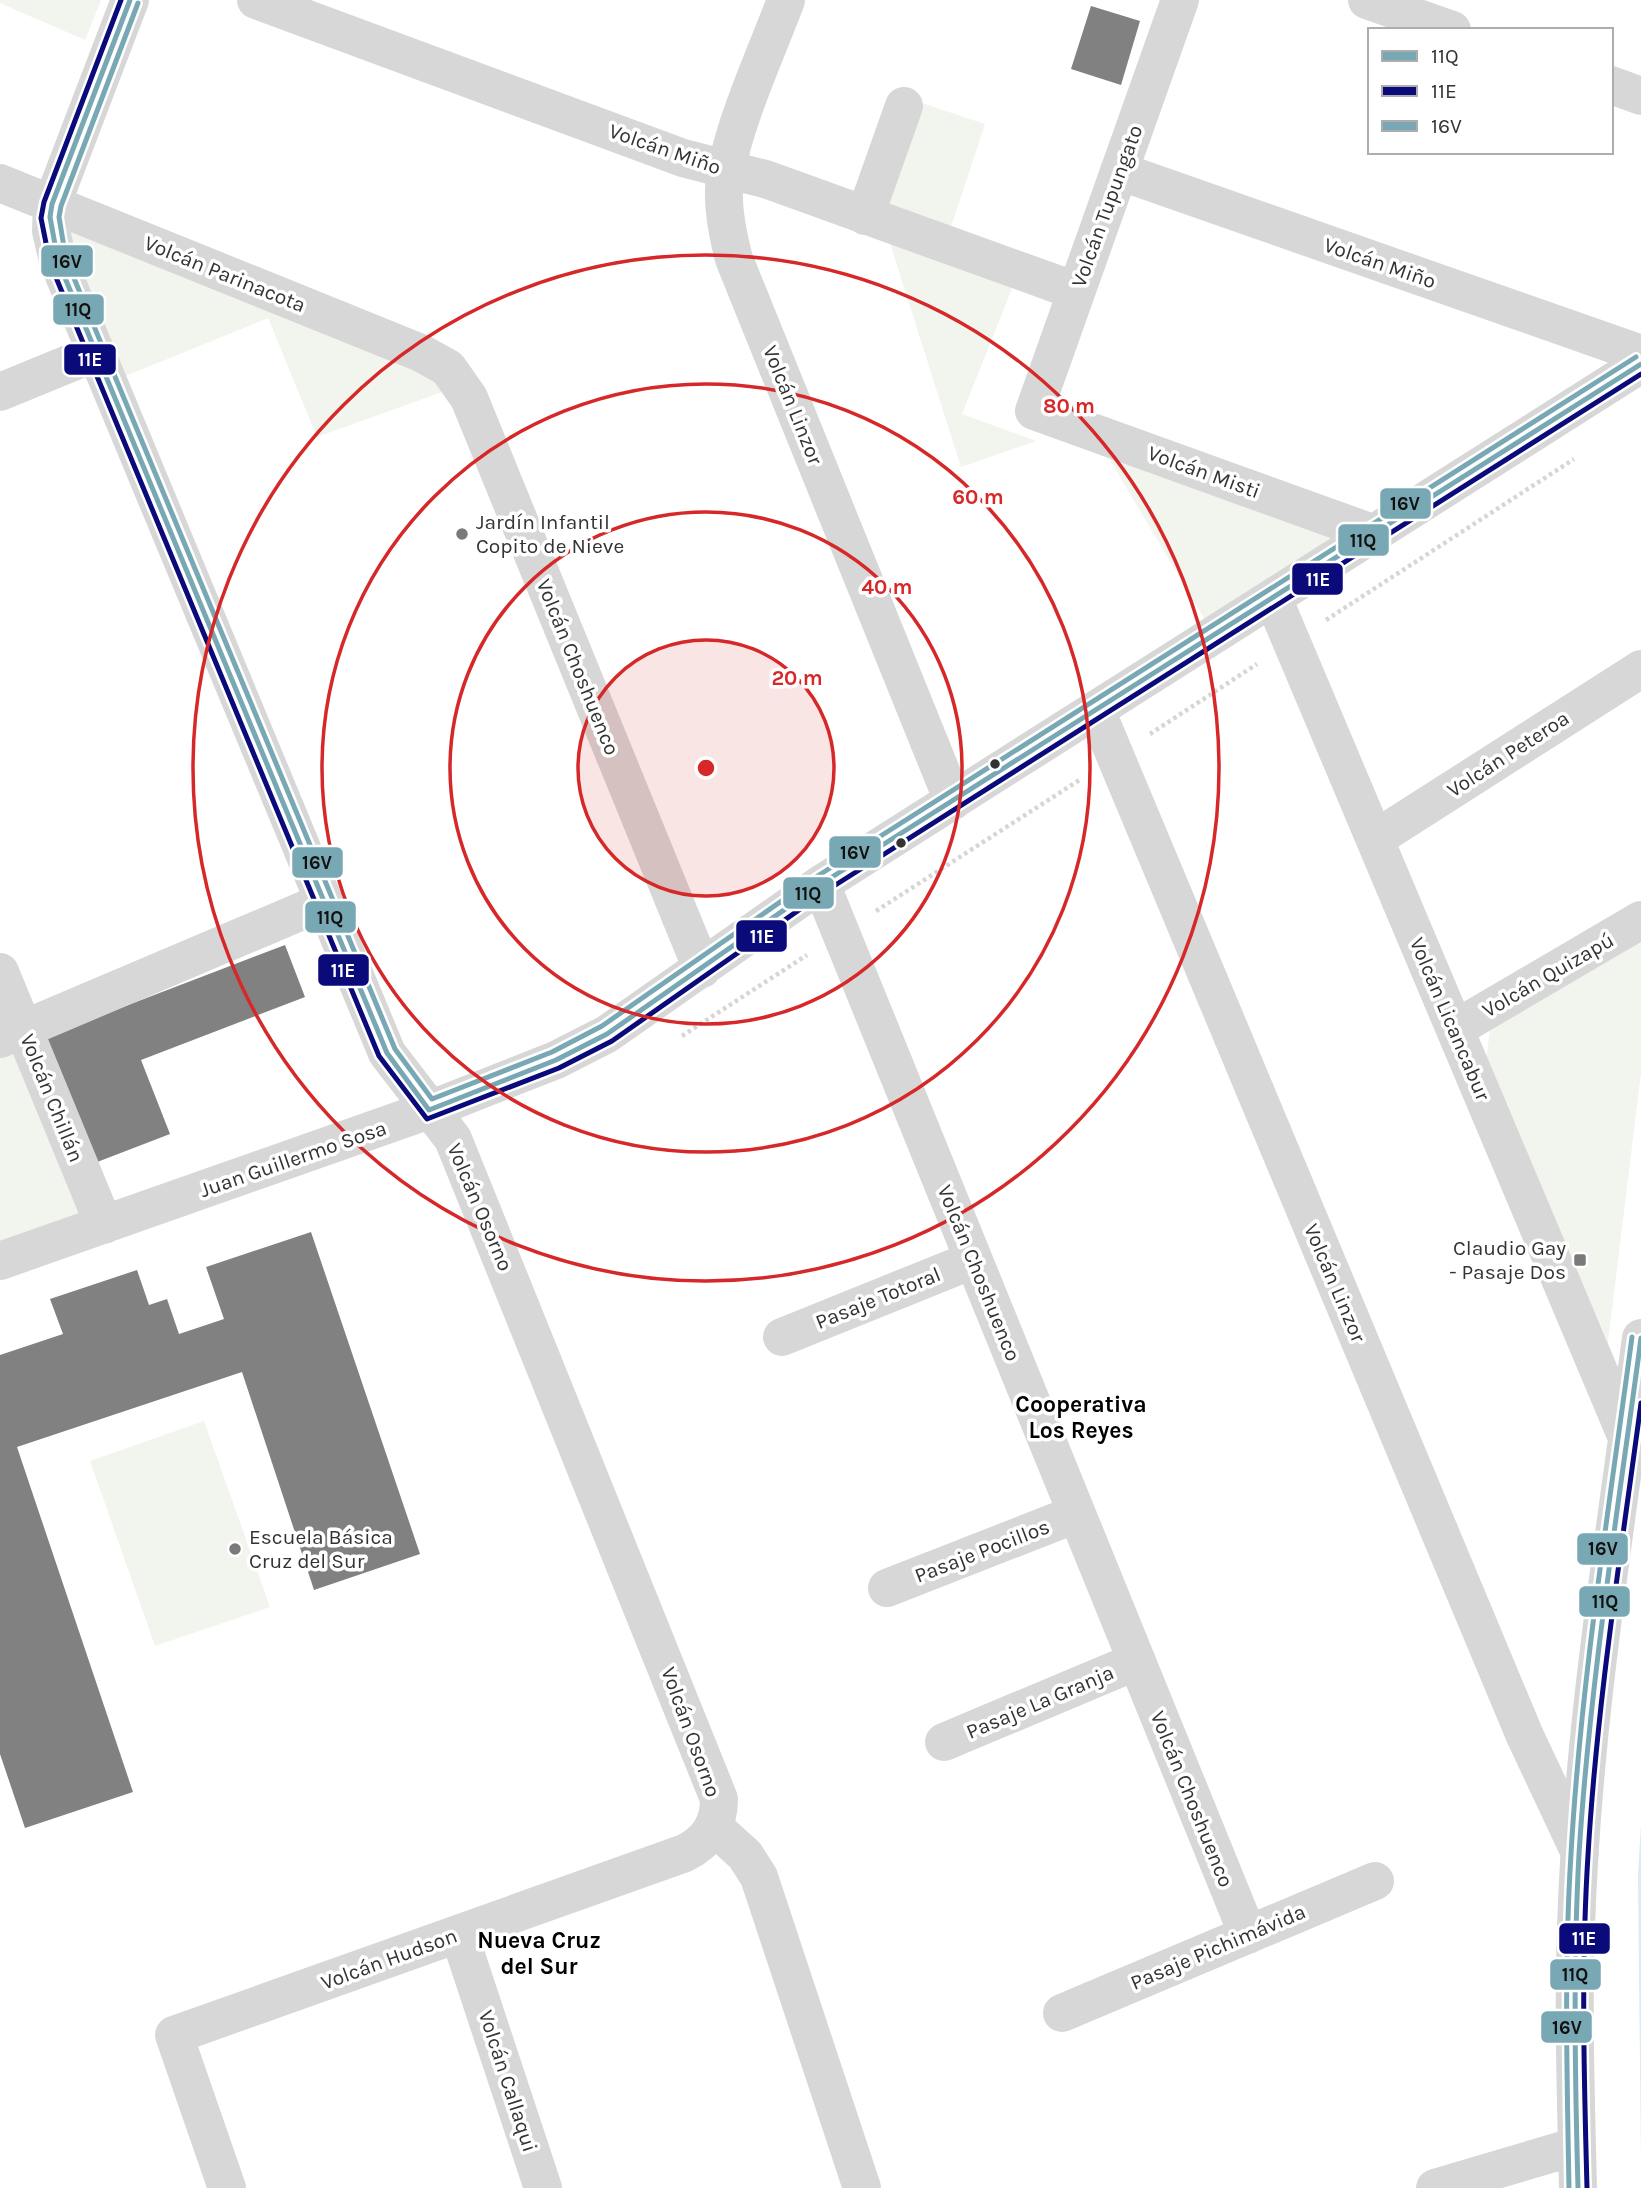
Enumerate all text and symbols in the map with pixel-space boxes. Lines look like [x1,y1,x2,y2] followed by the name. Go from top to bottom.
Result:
[1368,28,1613,154] legend
[1431,44,1459,68] text: 11Q
[1431,79,1457,103] text: 11E
[1431,114,1462,138] text: 16V
[606,119,724,179] street label: Volcán Miño
[1067,122,1147,290] street label: Volcán Tupungato
[141,231,309,317] street label: Volcán Parinacota
[1321,233,1439,293] street label: Volcán Miño
[40,244,94,278] line badge: 16V
[52,251,82,273] text: 16V
[52,293,105,326] line badge: 11Q
[65,299,91,321] text: 11Q
[758,342,828,468] street label: Volcán Linzor
[63,343,117,376] line badge: 11E
[78,349,102,371] text: 11E
[1043,394,1095,418] text: 80 m
[1145,441,1263,503] street label: Volcán Misti
[952,485,1004,509] text: 60 m
[1379,487,1432,520] line badge: 16V
[1390,493,1420,515] text: 16V
[476,510,624,558] place label: Jardín Infantil Copito de Nieve
[1337,523,1390,557] line badge: 11Q
[454,526,470,542] marker: Jardín Infantil Copito de Nieve
[1350,530,1376,552] text: 11Q
[1291,562,1344,596] line badge: 11E
[1306,569,1330,591] text: 11E
[532,575,624,759] street label: Volcán Choshuenco
[861,575,913,599] text: 40 m
[771,666,823,690] text: 20 m
[1443,706,1573,802] street label: Volcán Peteroa
[694,756,718,780] centre of rings
[988,757,1002,771] unlabelled marker
[828,835,882,869] line badge: 16V
[894,836,908,850] unlabelled marker
[840,842,870,864] text: 16V
[291,846,344,879] line badge: 16V
[302,852,332,874] text: 16V
[782,876,835,910] line badge: 11Q
[795,883,821,905] text: 11Q
[304,900,357,934] line badge: 11Q
[317,907,343,929] text: 11Q
[735,919,788,953] line badge: 11E
[750,926,774,948] text: 11E
[1478,928,1618,1022] street label: Volcán Quizapú
[1405,934,1495,1105] street label: Volcán Licancabur
[317,953,370,987] line badge: 11E
[331,960,355,982] text: 11E
[15,1030,89,1166] street label: Volcán Chillán
[196,1116,390,1202] street label: Juan Guillermo Sosa
[442,1140,518,1274] street label: Volcán Osorno
[933,1181,1025,1365] street label: Volcán Choshuenco
[1299,1220,1371,1346] street label: Volcán Linzor
[1449,1236,1566,1284] place label: Claudio Gay - Pasaje Dos
[1572,1252,1588,1268] marker: Claudio Gay - Pasaje Dos
[812,1262,944,1334] street label: Pasaje Totoral
[1015,1391,1147,1444] district label: Cooperativa Los Reyes
[911,1514,1053,1588] street label: Pasaje Pocillos
[249,1525,393,1573] place label: Escuela Básica Cruz del Sur
[1576,1532,1629,1566] line badge: 16V
[1588,1538,1618,1560] text: 16V
[227,1541,243,1557] marker: Escuela Básica Cruz del Sur
[1578,1585,1631,1618] line badge: 11Q
[1592,1591,1618,1613] text: 11Q
[963,1660,1117,1744] street label: Pasaje La Granja
[656,1664,726,1800] street label: Volcán Osorno
[1146,1707,1238,1891] street label: Volcán Choshuenco
[1127,1899,1309,1995] street label: Pasaje Pichimávida
[1558,1922,1611,1955] line badge: 11E
[318,1923,460,1995] street label: Volcán Hudson
[477,1927,601,1980] district label: Nueva Cruz del Sur
[1572,1928,1596,1950] text: 11E
[1549,1958,1602,1991] line badge: 11Q
[1562,1964,1588,1986] text: 11Q
[474,2007,542,2155] street label: Volcán Callaqui
[1540,2010,1593,2044] line badge: 16V
[1552,2017,1582,2039] text: 16V

